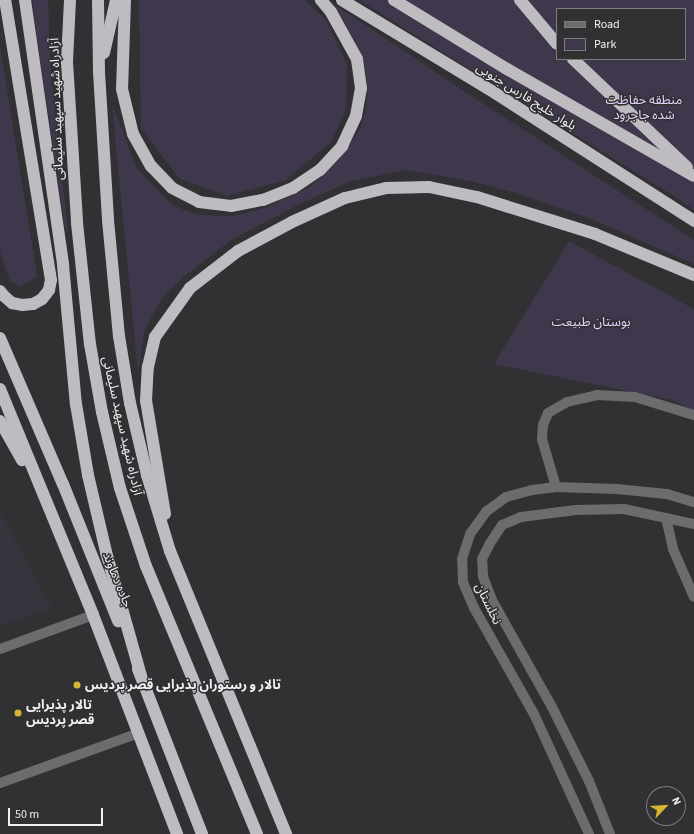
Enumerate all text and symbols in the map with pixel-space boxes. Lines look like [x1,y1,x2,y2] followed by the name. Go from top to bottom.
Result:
[556,8,686,60] legend
[594,16,620,33] text: Road
[594,36,616,53] text: Park
[47,38,67,180] street label: آزادراه شهید سپهبد سلیمانی
[473,60,579,134] street label: بلوار خلیج فارس جنوبی
[606,93,682,124] park label: منطقه حفاظت شده جاجرود
[551,314,631,330] park label: بوستان طبیعت
[98,355,146,497] street label: آزادراه شهید سپهبد سلیمانی
[99,550,135,610] street label: جاده دماوند
[471,581,505,627] street label: نخلستان
[85,677,281,693] place label: تالار و رستوران پذیرایی قصر پردیس
[72,680,82,690] marker: تالار و رستوران پذیرایی قصر پردیس
[26,698,94,729] place label: تالار پذیرایی قصر پردیس
[13,708,23,718] marker: تالار پذیرایی قصر پردیس
[646,786,686,826] north arrow
[668,795,685,808] text: N
[10,800,105,826] scale bar
[15,806,39,823] text: 50 m

